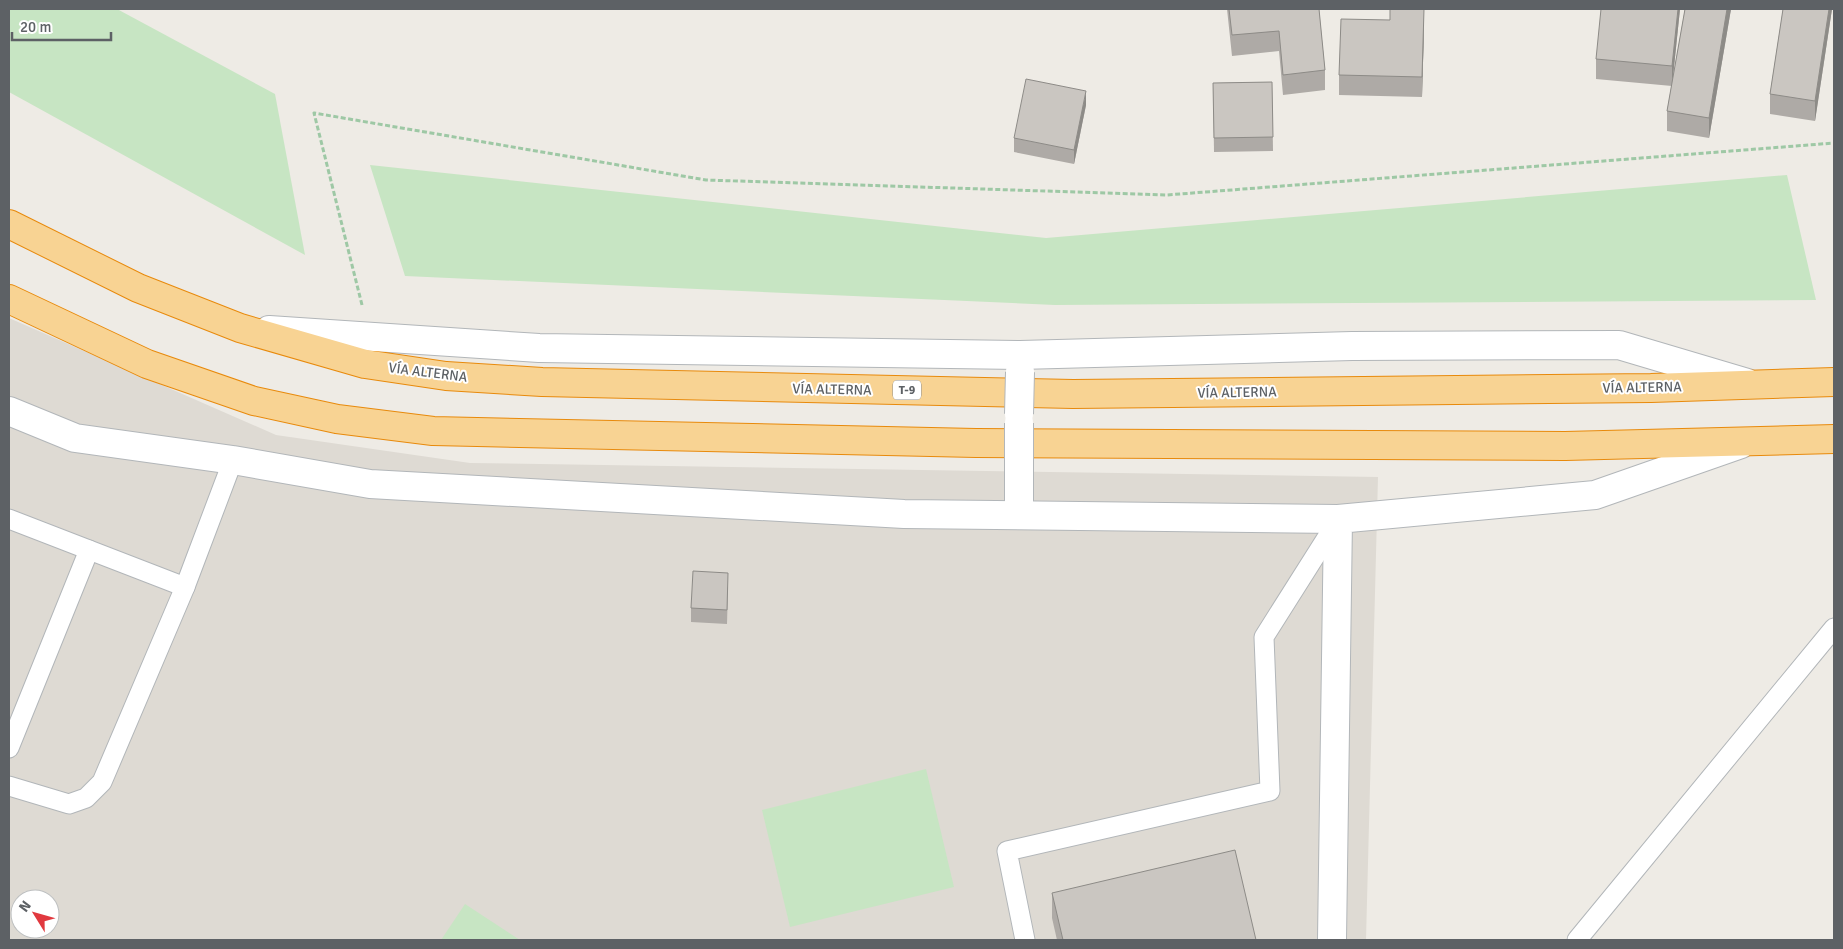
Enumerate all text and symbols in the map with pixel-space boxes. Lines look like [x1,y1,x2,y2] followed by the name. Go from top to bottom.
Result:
[12,10,111,42] scale bar
[20,18,51,36] text: 20 m
[387,359,469,386] street label: VÍA ALTERNA
[1602,378,1682,397] street label: VÍA ALTERNA
[792,380,872,399] street label: VÍA ALTERNA
[893,380,921,400] road number: T-9
[1197,383,1277,402] street label: VÍA ALTERNA
[10,889,60,939] north arrow
[15,897,35,915] text: N

